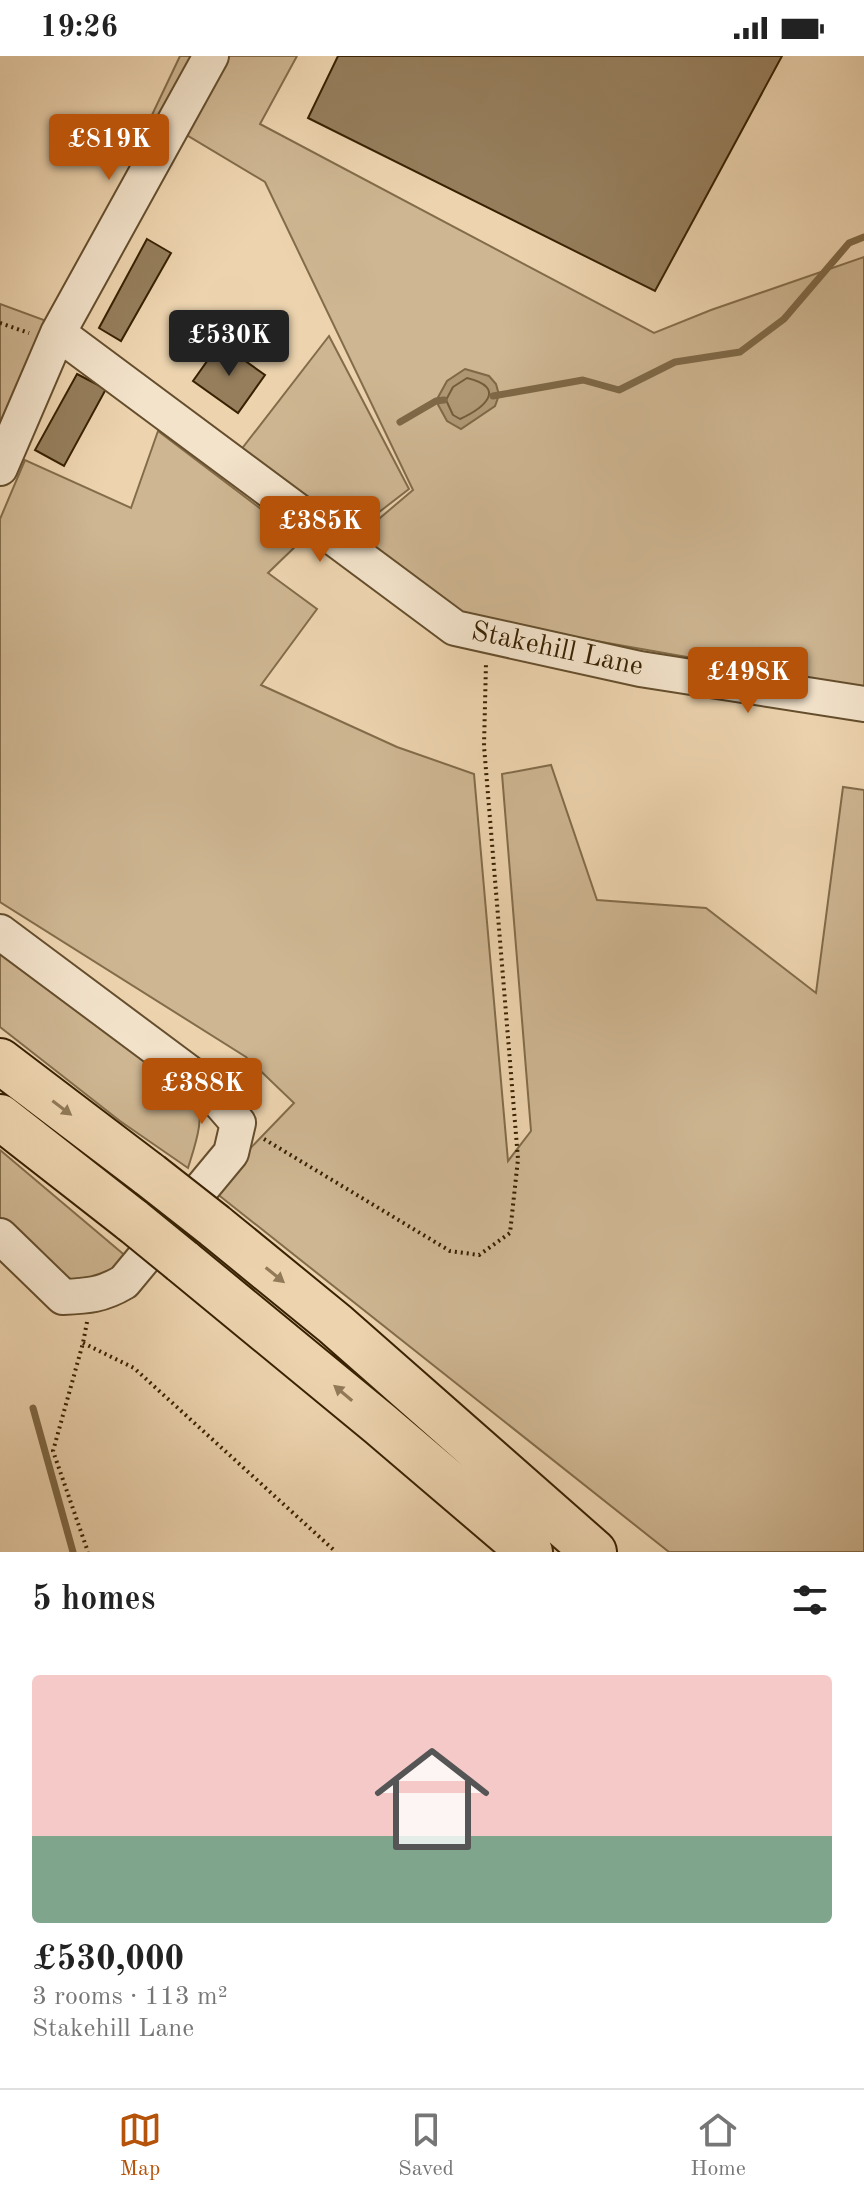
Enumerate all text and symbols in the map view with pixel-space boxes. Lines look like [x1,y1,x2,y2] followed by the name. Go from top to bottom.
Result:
[40,13,118,43] text: 19:26
[53,114,165,182] pin: £819K
[67,127,151,153] text: £819K
[173,310,285,378] pin: £530K
[187,323,271,349] text: £530K
[264,496,376,564] pin: £385K
[278,509,362,535] text: £385K
[469,618,645,682] street label: Stakehill Lane
[692,647,804,715] pin: £498K
[706,660,790,686] text: £498K
[146,1058,258,1126] pin: £388K
[160,1071,244,1097] text: £388K
[52,1100,72,1116] one-way arrow
[265,1266,285,1283] one-way arrow
[333,1385,353,1402] one-way arrow
[788,1578,832,1622] icon: filters
[32,1583,155,1617] text: 5 homes
[360,1727,504,1871] icon: home
[32,1943,184,1977] text: £530,000
[32,1984,228,2010] text: 3 rooms · 113 m²
[32,2016,194,2042] text: Stakehill Lane
[118,2108,162,2183] tab: Map
[398,2108,454,2183] tab: Saved
[690,2108,746,2183] tab: Home

